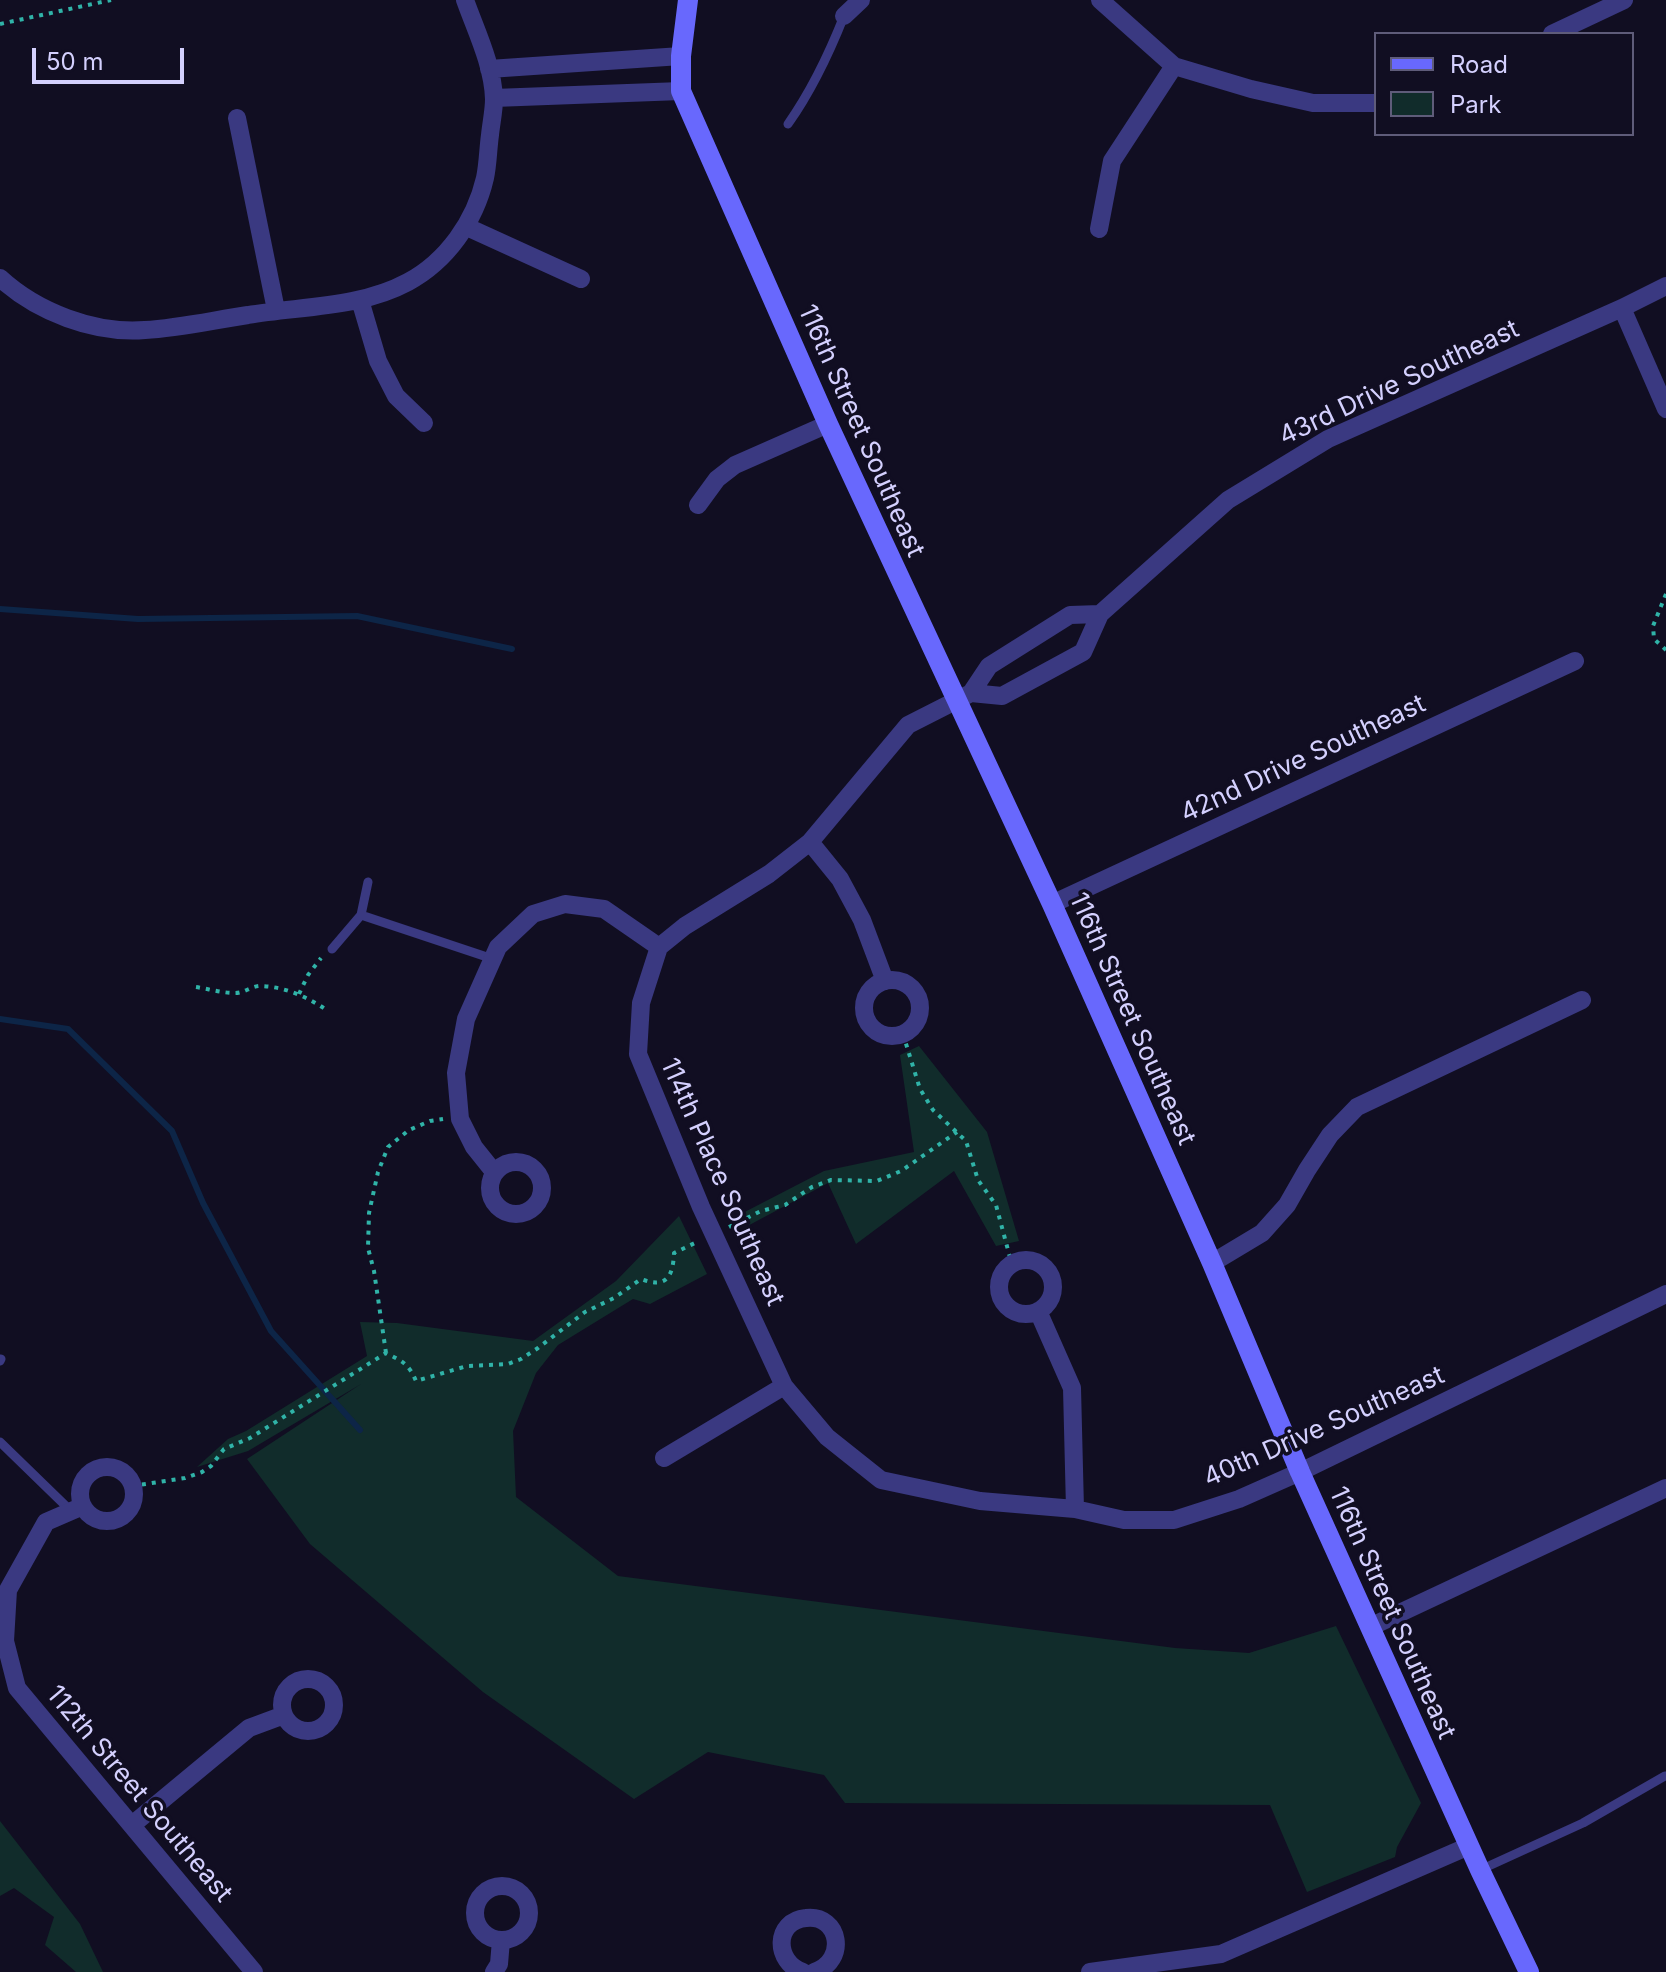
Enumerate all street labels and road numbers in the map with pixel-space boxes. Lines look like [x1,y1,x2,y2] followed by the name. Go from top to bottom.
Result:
[791,300,931,562] street label: 116th Street Southeast
[1274,314,1524,452] street label: 43rd Drive Southeast
[1175,688,1431,830] street label: 42nd Drive Southeast
[1062,888,1202,1150] street label: 116th Street Southeast
[653,1053,791,1311] street label: 114th Place Southeast
[1199,1360,1449,1494] street label: 40th Drive Southeast
[1322,1482,1462,1744] street label: 116th Street Southeast
[39,1680,239,1908] street label: 112th Street Southeast

